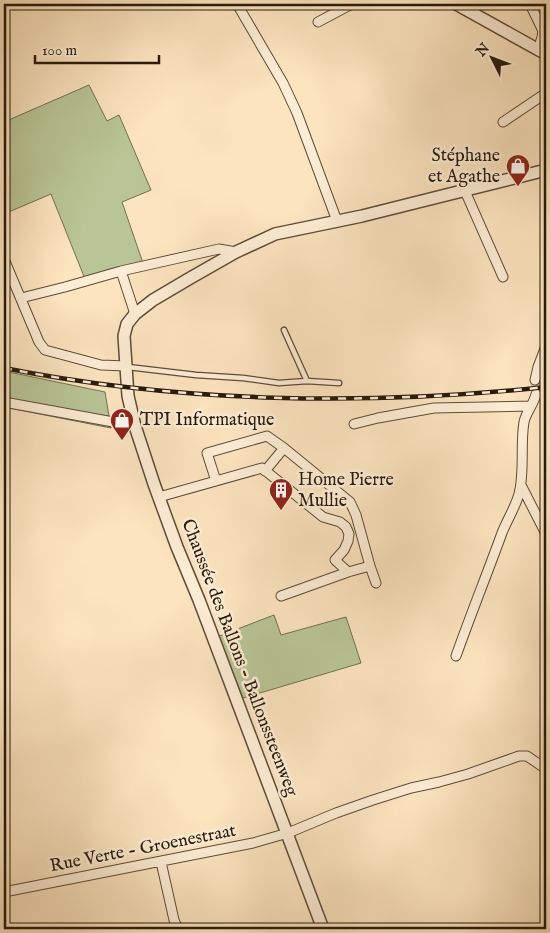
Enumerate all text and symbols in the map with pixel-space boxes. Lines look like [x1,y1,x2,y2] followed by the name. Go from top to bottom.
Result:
[35,32,159,64] scale bar
[468,32,518,82] north arrow
[472,39,494,61] text: N
[42,41,78,60] text: 100 m
[428,145,500,189] place label: Stéphane et Agathe
[505,153,531,187] shop icon: Stéphane et Agathe
[109,407,135,441] shop icon: TPI Informatique
[140,409,274,432] place label: TPI Informatique
[298,469,394,513] place label: Home Pierre Mullie
[268,477,294,511] building icon: Home Pierre Mullie
[175,516,303,800] street label: Chaussée des Ballons - Ballonssteenweg
[48,820,238,878] street label: Rue Verte - Groenestraat

